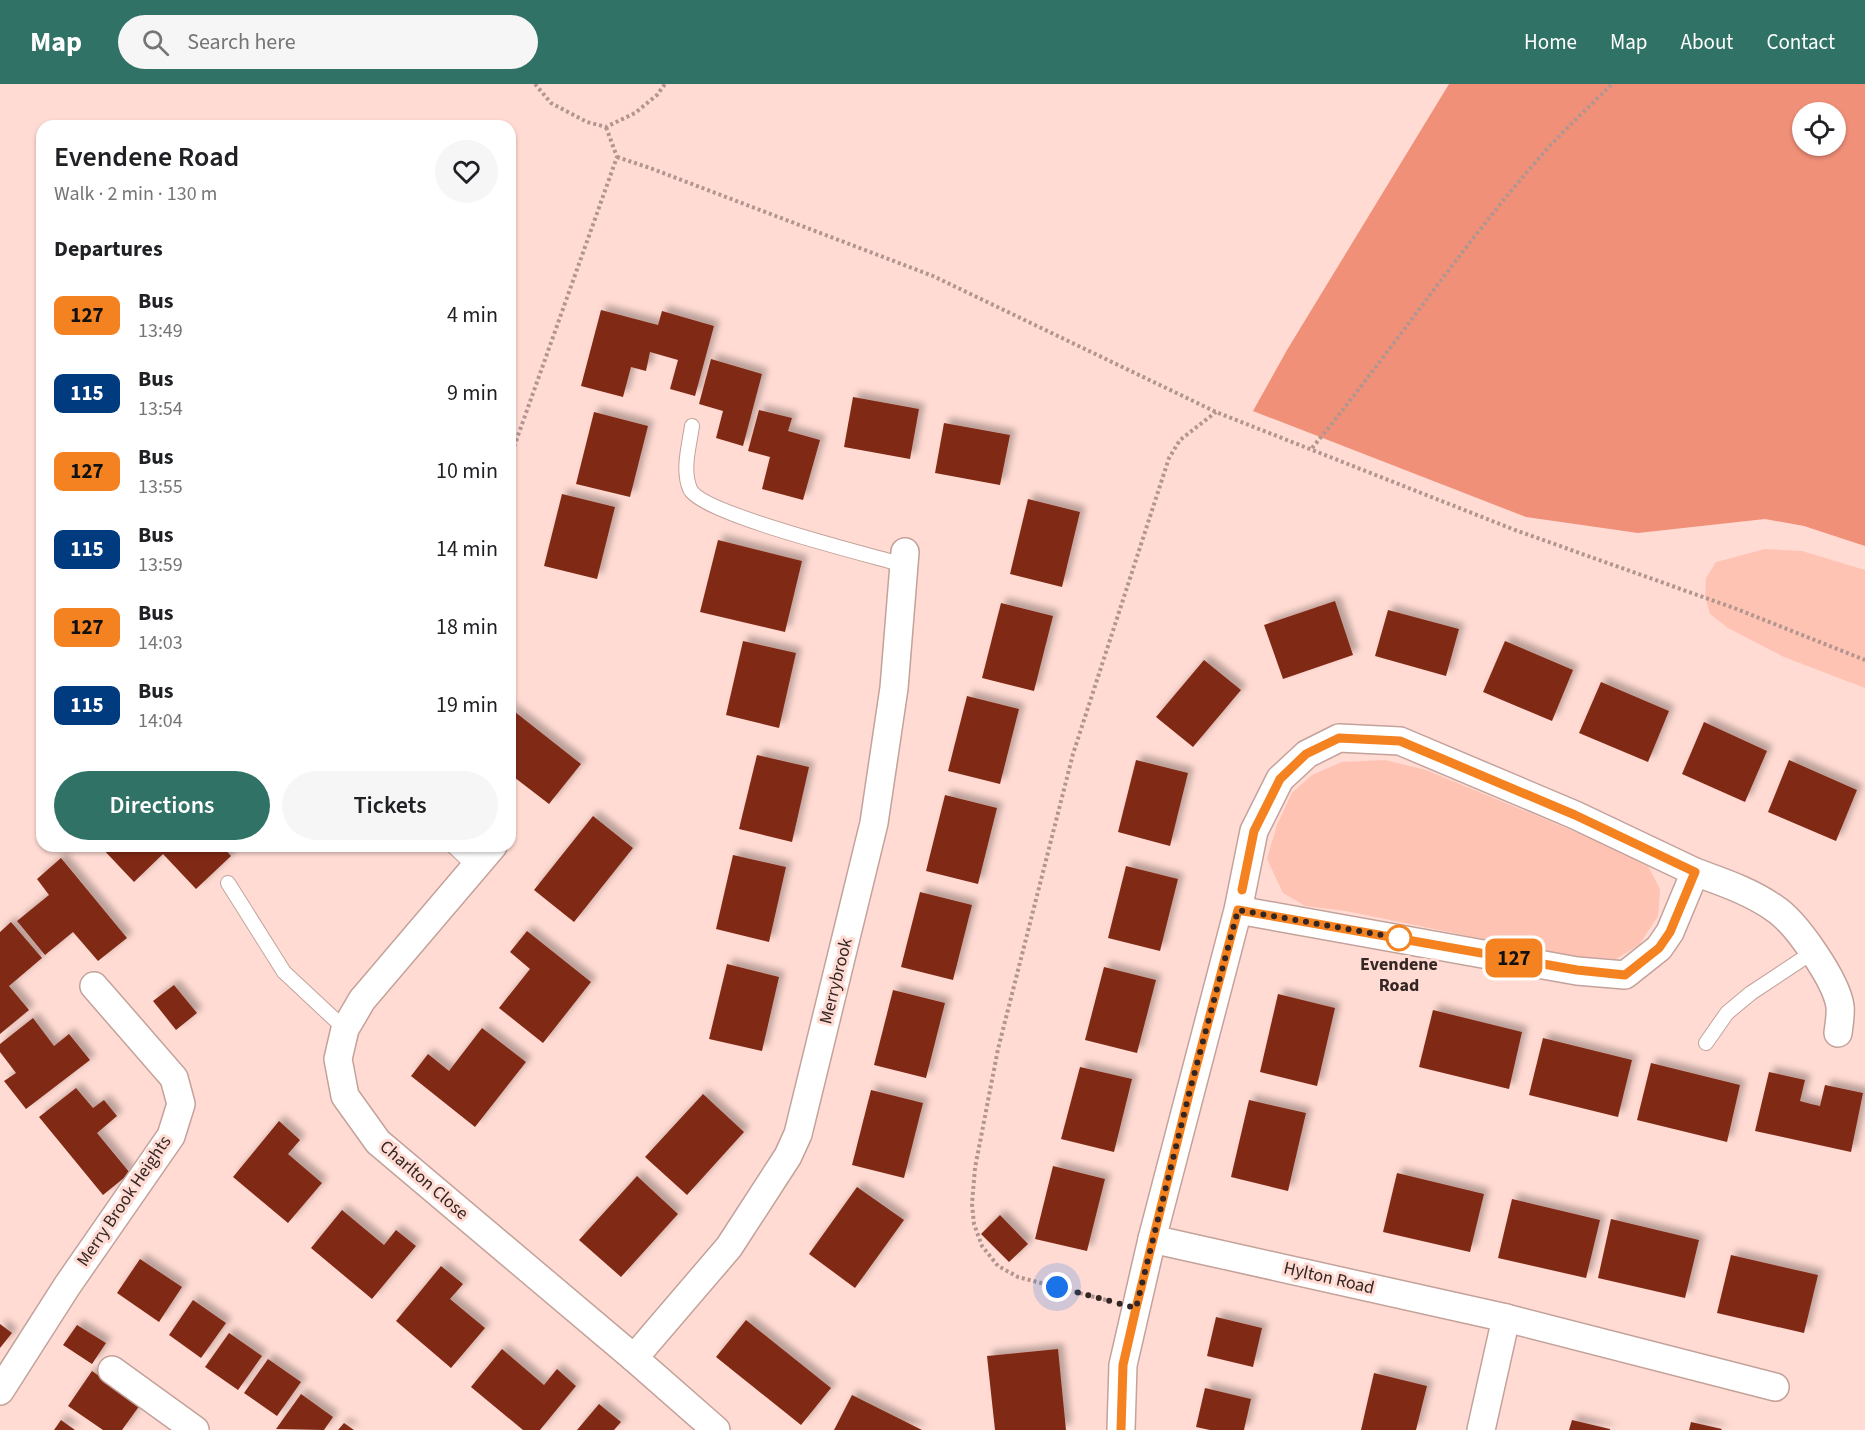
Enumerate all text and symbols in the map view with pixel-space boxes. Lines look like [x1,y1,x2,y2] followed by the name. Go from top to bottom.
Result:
[118,15,538,69] search box
[30,22,82,62] text: Map
[139,26,172,59] icon: search
[187,26,296,58] text: Search here
[1524,27,1577,57] text: Home
[1610,27,1648,57] text: Map
[1681,27,1733,57] text: About
[1766,27,1835,57] text: Contact
[1792,102,1846,156] map controls
[1792,102,1846,156] button: locate
[54,137,239,177] text: Evendene Road
[435,140,498,203] button: heart
[54,180,217,208] text: Walk · 2 min · 130 m
[54,233,163,265] text: Departures
[138,285,174,317] text: Bus
[447,299,498,331] text: 4 min
[70,300,104,330] text: 127
[138,317,183,345] text: 13:49
[138,363,174,395] text: Bus
[447,377,498,409] text: 9 min
[70,378,104,408] text: 115
[138,395,183,423] text: 13:54
[138,441,174,473] text: Bus
[436,455,498,487] text: 10 min
[70,456,104,486] text: 127
[138,473,183,501] text: 13:55
[138,519,174,551] text: Bus
[436,533,498,565] text: 14 min
[70,534,104,564] text: 115
[138,551,183,579] text: 13:59
[138,597,174,629] text: Bus
[436,611,498,643] text: 18 min
[70,612,104,642] text: 127
[138,629,183,657] text: 14:03
[138,675,174,707] text: Bus
[436,689,498,721] text: 19 min
[70,690,104,720] text: 115
[138,707,183,735] text: 14:04
[54,771,270,840] button: Directions
[282,771,498,840] button: Tickets
[1386,925,1412,951] marker: Evendene Road
[813,935,859,1027] street label: Merrybrook
[1480,938,1549,978] line badge: 127
[1497,943,1531,973] text: 127
[1360,952,1438,998] place label: Evendene Road
[71,1131,177,1271] street label: Merry Brook Heights
[374,1134,474,1226] street label: Charlton Close
[1281,1255,1377,1301] street label: Hylton Road
[1042,1272,1072,1302] your location

